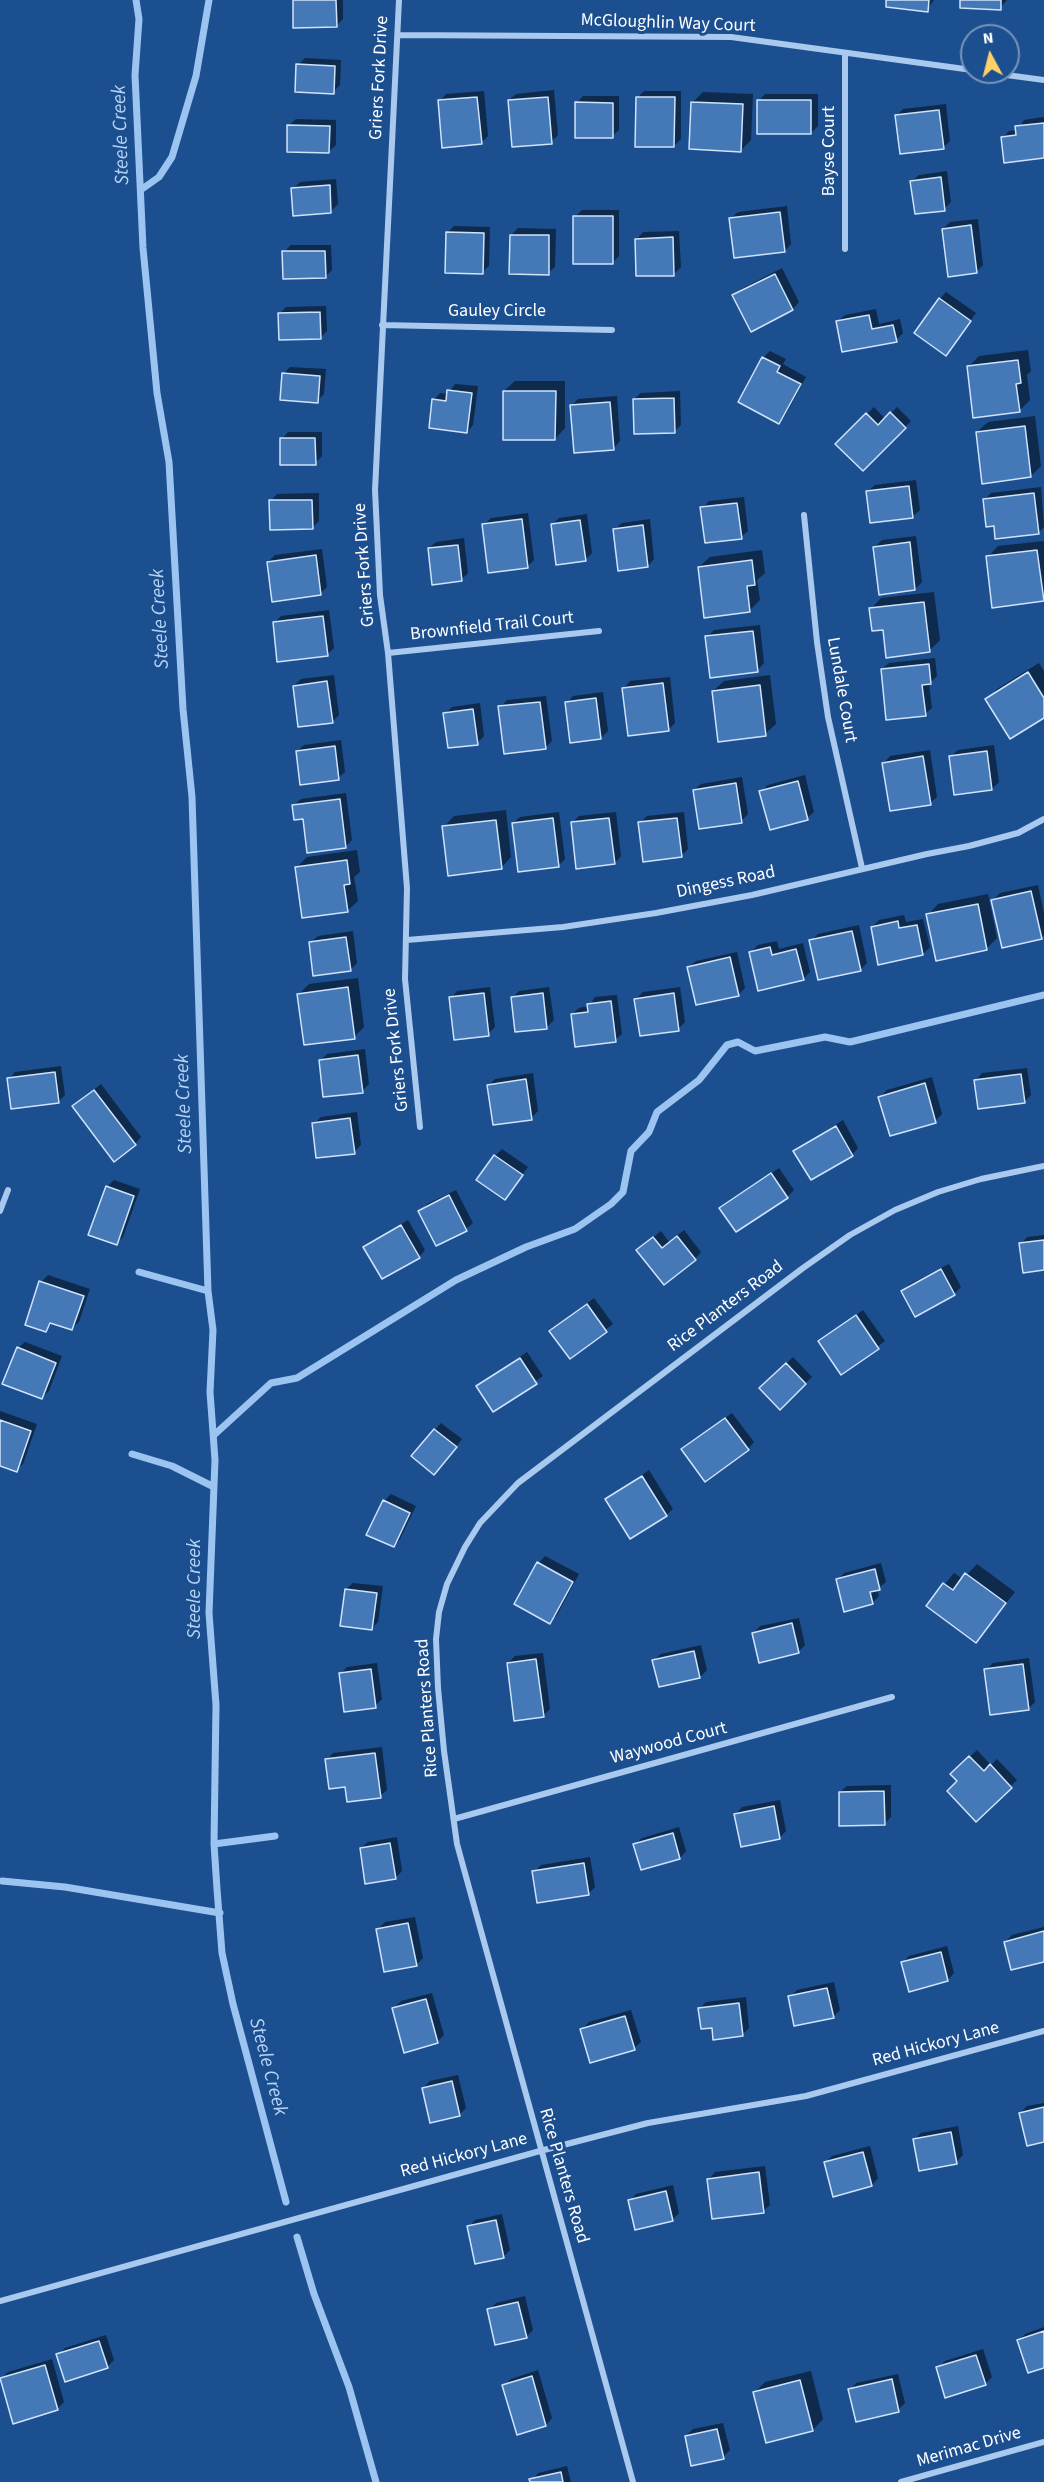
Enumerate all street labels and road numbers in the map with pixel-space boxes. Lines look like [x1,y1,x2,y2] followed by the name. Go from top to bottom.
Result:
[580,10,756,38] street label: McGloughlin Way Court
[366,15,394,141] street label: Griers Fork Drive
[819,106,841,196] street label: Bayse Court
[448,301,546,323] street label: Gauley Circle
[350,502,380,628] street label: Griers Fork Drive
[409,608,575,646] street label: Brownfield Trail Court
[821,636,861,744] street label: Lundale Court
[675,862,777,904] street label: Dingess Road
[380,987,414,1113] street label: Griers Fork Drive
[664,1256,788,1358] street label: Rice Planters Road
[412,1638,444,1778] street label: Rice Planters Road
[609,1718,729,1770] street label: Waywood Court
[870,2018,1002,2072] street label: Red Hickory Lane
[533,2106,593,2246] street label: Rice Planters Road
[398,2129,530,2183] street label: Red Hickory Lane
[914,2423,1024,2473] street label: Merimac Drive

